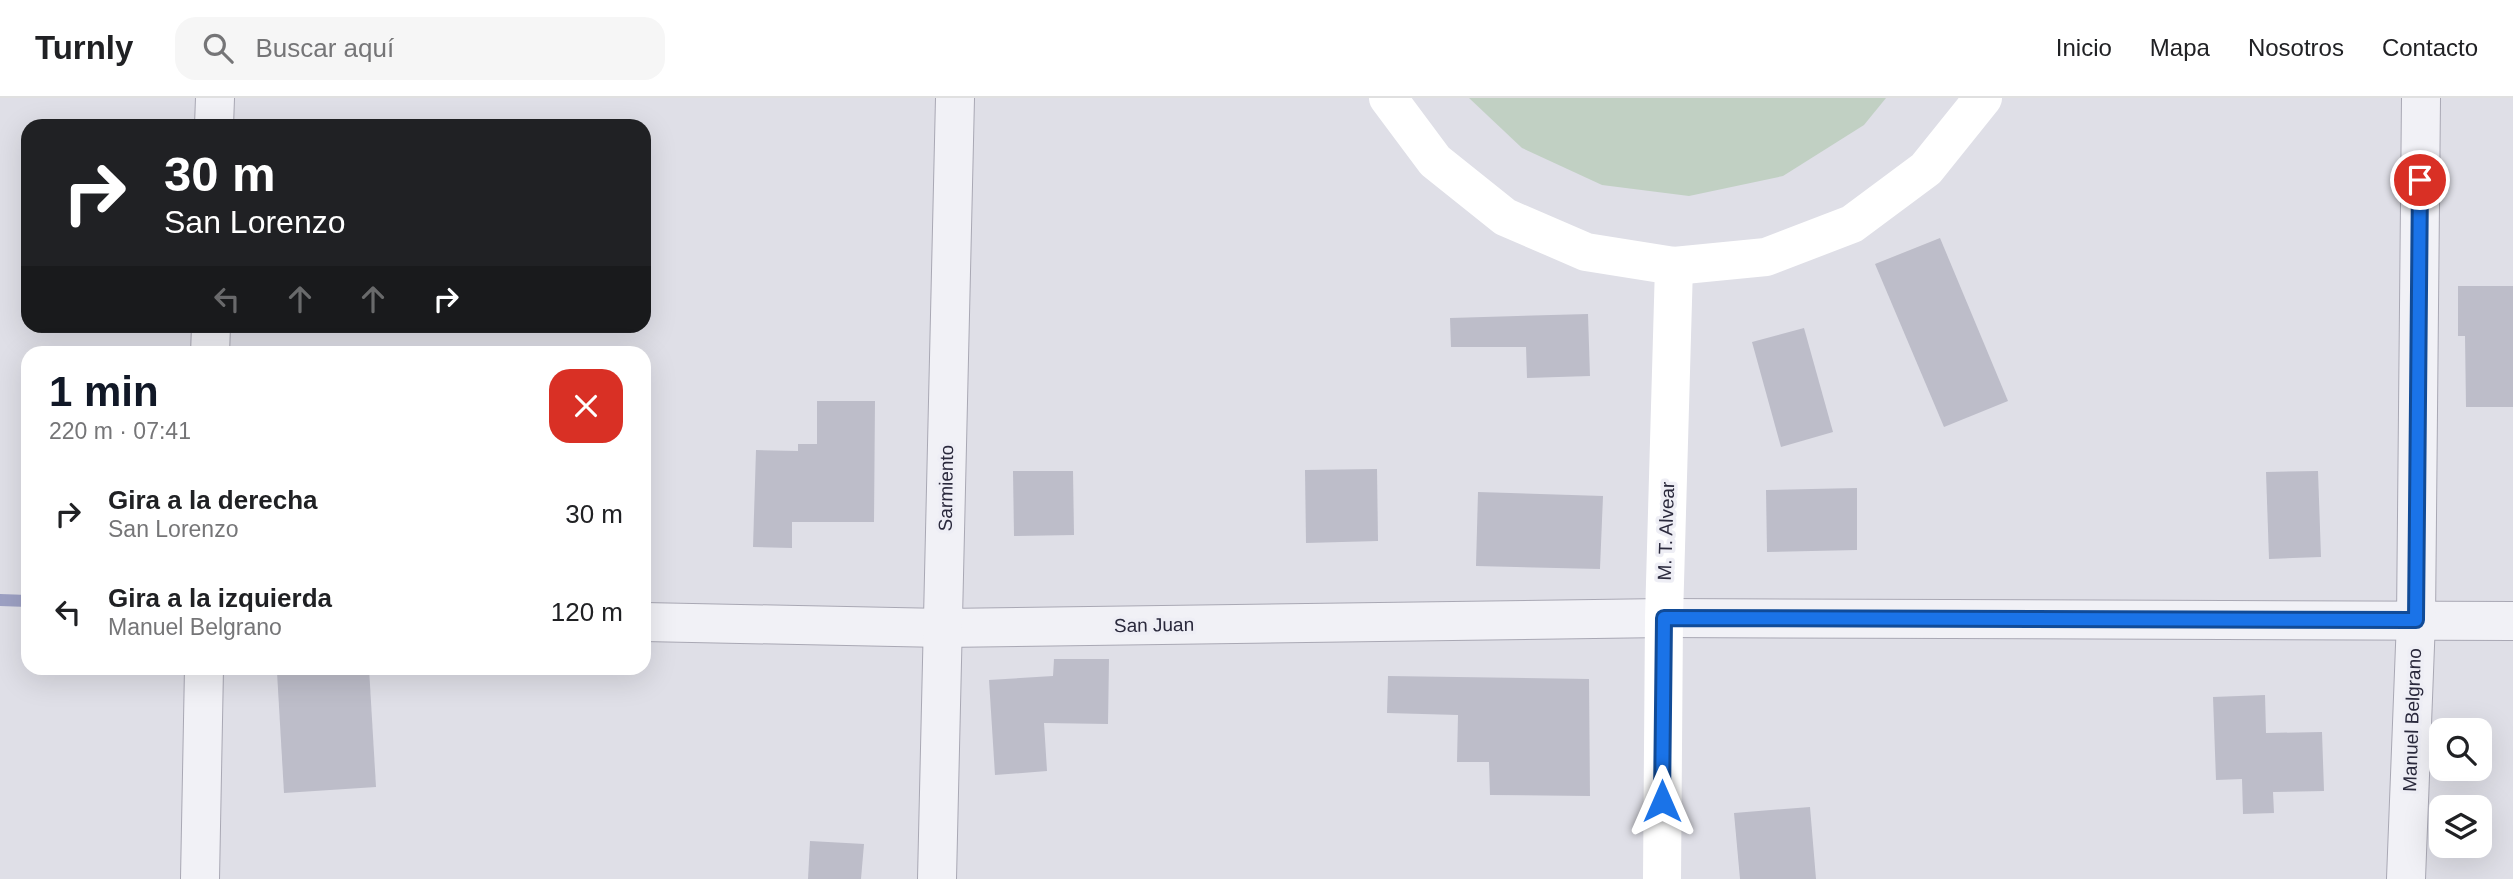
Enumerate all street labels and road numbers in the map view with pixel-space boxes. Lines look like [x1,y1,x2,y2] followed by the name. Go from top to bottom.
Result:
[935,445,957,531] street label: Sarmiento
[1654,481,1678,581] street label: M. T. Alvear
[1114,614,1194,636] street label: San Juan
[2399,648,2425,792] street label: Manuel Belgrano

